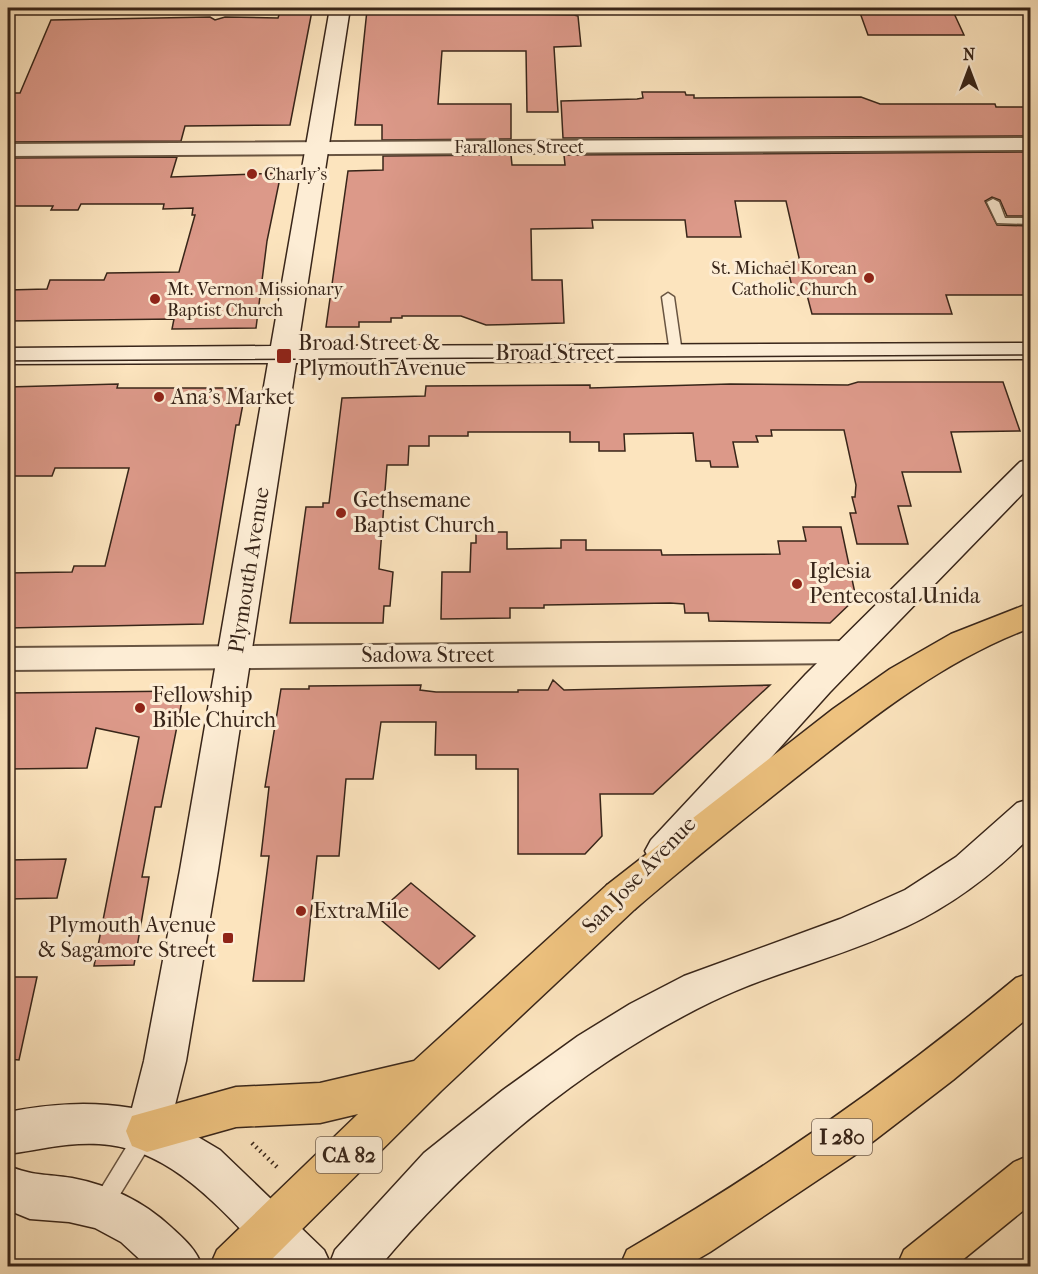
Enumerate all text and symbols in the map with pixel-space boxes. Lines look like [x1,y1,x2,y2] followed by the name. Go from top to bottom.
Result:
[939,39,999,99] north arrow
[963,45,976,64] text: N
[454,137,585,158] street label: Farallones Street
[264,164,327,185] place label: Charly's
[245,167,259,181] marker: Charly's
[711,258,858,300] place label: St. Michael Korean Catholic Church
[862,271,876,285] marker: St. Michael Korean Catholic Church
[167,279,345,321] place label: Mt. Vernon Missionary Baptist Church
[148,292,162,306] marker: Mt. Vernon Missionary Baptist Church
[298,330,466,381] place label: Broad Street & Plymouth Avenue
[495,340,615,366] street label: Broad Street
[275,347,293,365] marker: Broad Street & Plymouth Avenue
[170,384,295,410] place label: Ana's Market
[152,390,166,404] marker: Ana's Market
[223,485,275,655] street label: Plymouth Avenue
[353,487,496,538] place label: Gethsemane Baptist Church
[334,506,348,520] marker: Gethsemane Baptist Church
[809,558,981,609] place label: Iglesia Pentecostal Unida
[790,577,804,591] marker: Iglesia Pentecostal Unida
[361,642,495,668] street label: Sadowa Street
[152,682,277,733] place label: Fellowship Bible Church
[133,701,147,715] marker: Fellowship Bible Church
[577,811,701,939] street label: San Jose Avenue
[313,898,409,924] place label: ExtraMile
[294,904,308,918] marker: ExtraMile
[38,912,216,963] place label: Plymouth Avenue & Sagamore Street
[221,931,235,945] marker: Plymouth Avenue & Sagamore Street
[812,1119,872,1155] road number: I 280
[316,1137,382,1173] road number: CA 82

